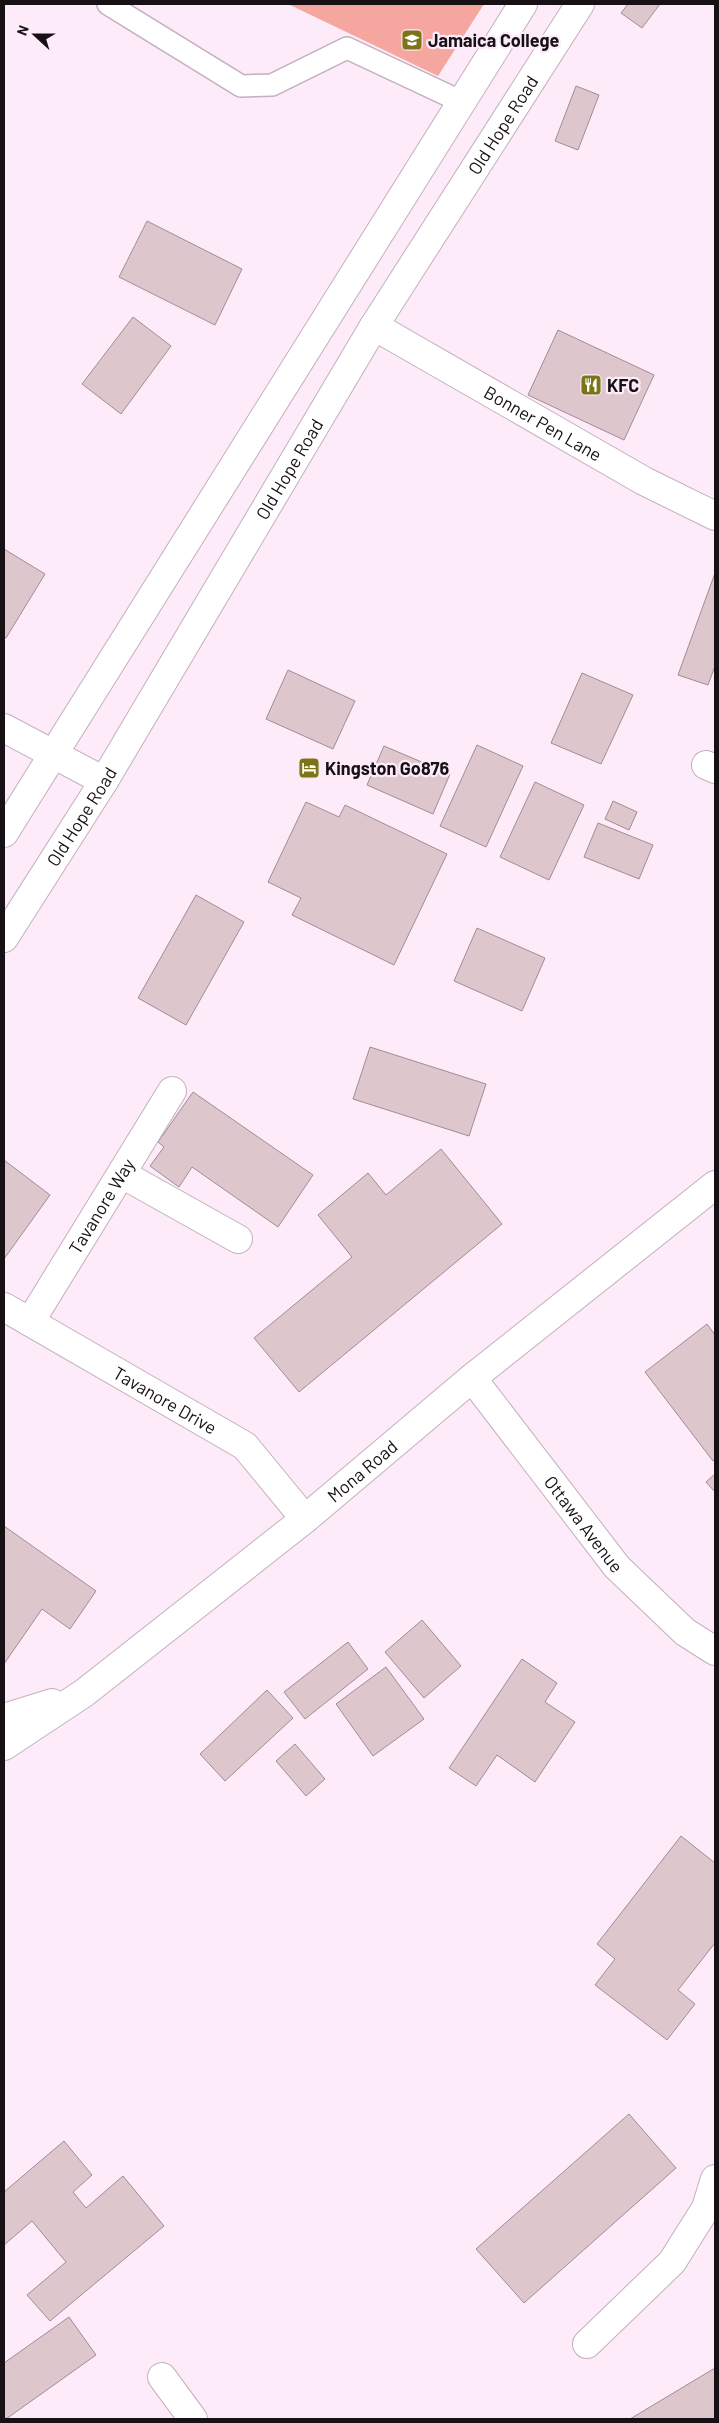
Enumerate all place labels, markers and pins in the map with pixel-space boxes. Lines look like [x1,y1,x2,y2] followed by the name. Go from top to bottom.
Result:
[400,28,424,52] school or university icon: Jamaica College
[428,29,559,51] place label: Jamaica College
[579,373,603,397] restaurant icon: KFC
[607,374,639,396] place label: KFC
[297,756,321,780] hotel icon: Kingston Go876
[325,757,450,779] place label: Kingston Go876

